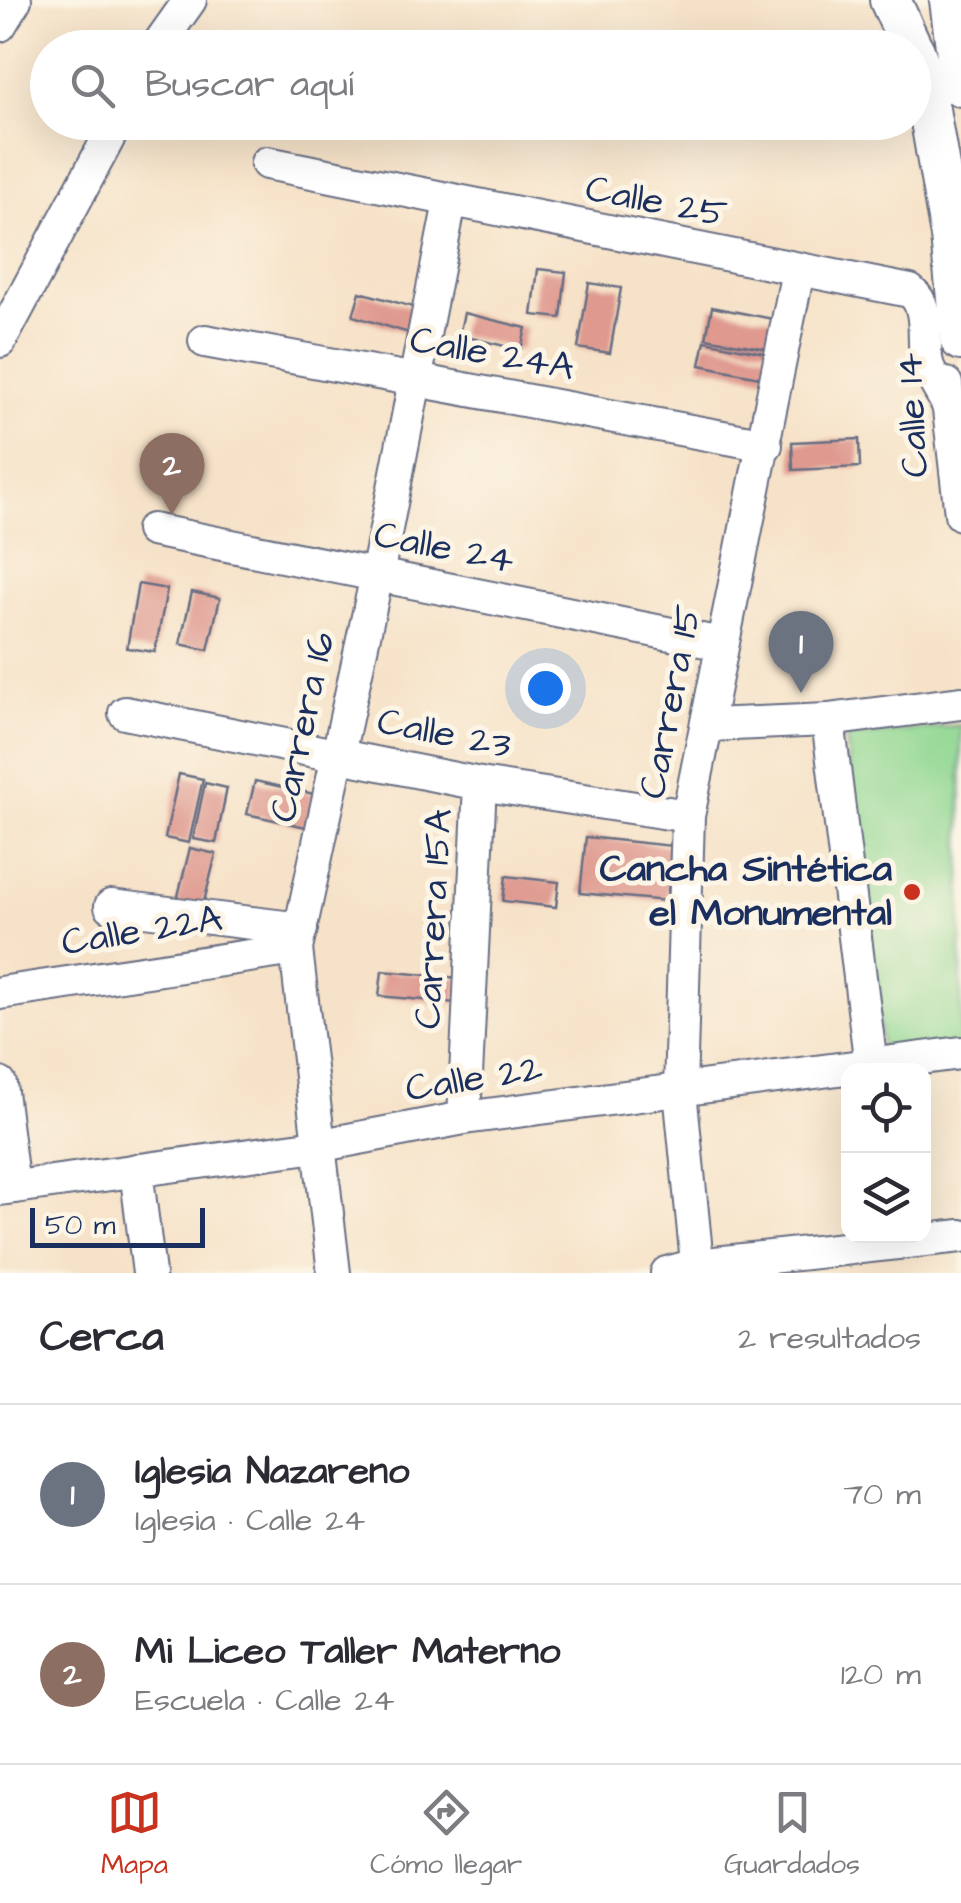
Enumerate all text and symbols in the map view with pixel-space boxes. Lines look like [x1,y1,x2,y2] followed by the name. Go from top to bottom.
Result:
[30,30,931,140] search box
[65,58,120,113] icon: search
[145,59,354,111] text: Buscar aquí
[581,163,731,241] street label: Calle 25
[406,314,578,394] street label: Calle 24A
[884,351,942,479] street label: Calle 14
[140,432,204,515] pin: 2
[370,509,519,587] street label: Calle 24
[627,601,715,803] street label: Carrera 15
[768,610,834,693] pin: 1
[258,627,349,827] street label: Carrera 16
[520,663,571,714] your location
[373,696,515,772] street label: Calle 23
[402,808,466,1030] street label: Carrera 15A
[600,844,893,940] place label: Cancha Sintética el Monumental
[901,881,923,903] marker: Cancha Sintética el Monumental
[58,893,226,969] street label: Calle 22A
[402,1043,546,1115] street label: Calle 22
[841,1063,931,1243] map controls
[841,1063,931,1153] button: locate
[841,1153,931,1243] button: layers
[30,1203,205,1248] scale bar
[45,1206,116,1245] text: 50 m
[40,1309,164,1367] text: Cerca
[738,1316,921,1361] text: 2 resultados
[135,1446,409,1498] text: Iglesia Nazareno
[70,1472,75,1517] text: 1
[843,1472,921,1517] text: 70 m
[135,1498,365,1543] text: Iglesia · Calle 24
[135,1626,560,1678] text: Mi Liceo Taller Materno
[63,1652,82,1697] text: 2
[841,1652,921,1697] text: 120 m
[135,1678,394,1723] text: Escuela · Calle 24
[101,1785,168,1884] tab: Mapa
[370,1785,522,1884] tab: Cómo llegar
[724,1785,860,1884] tab: Guardados

